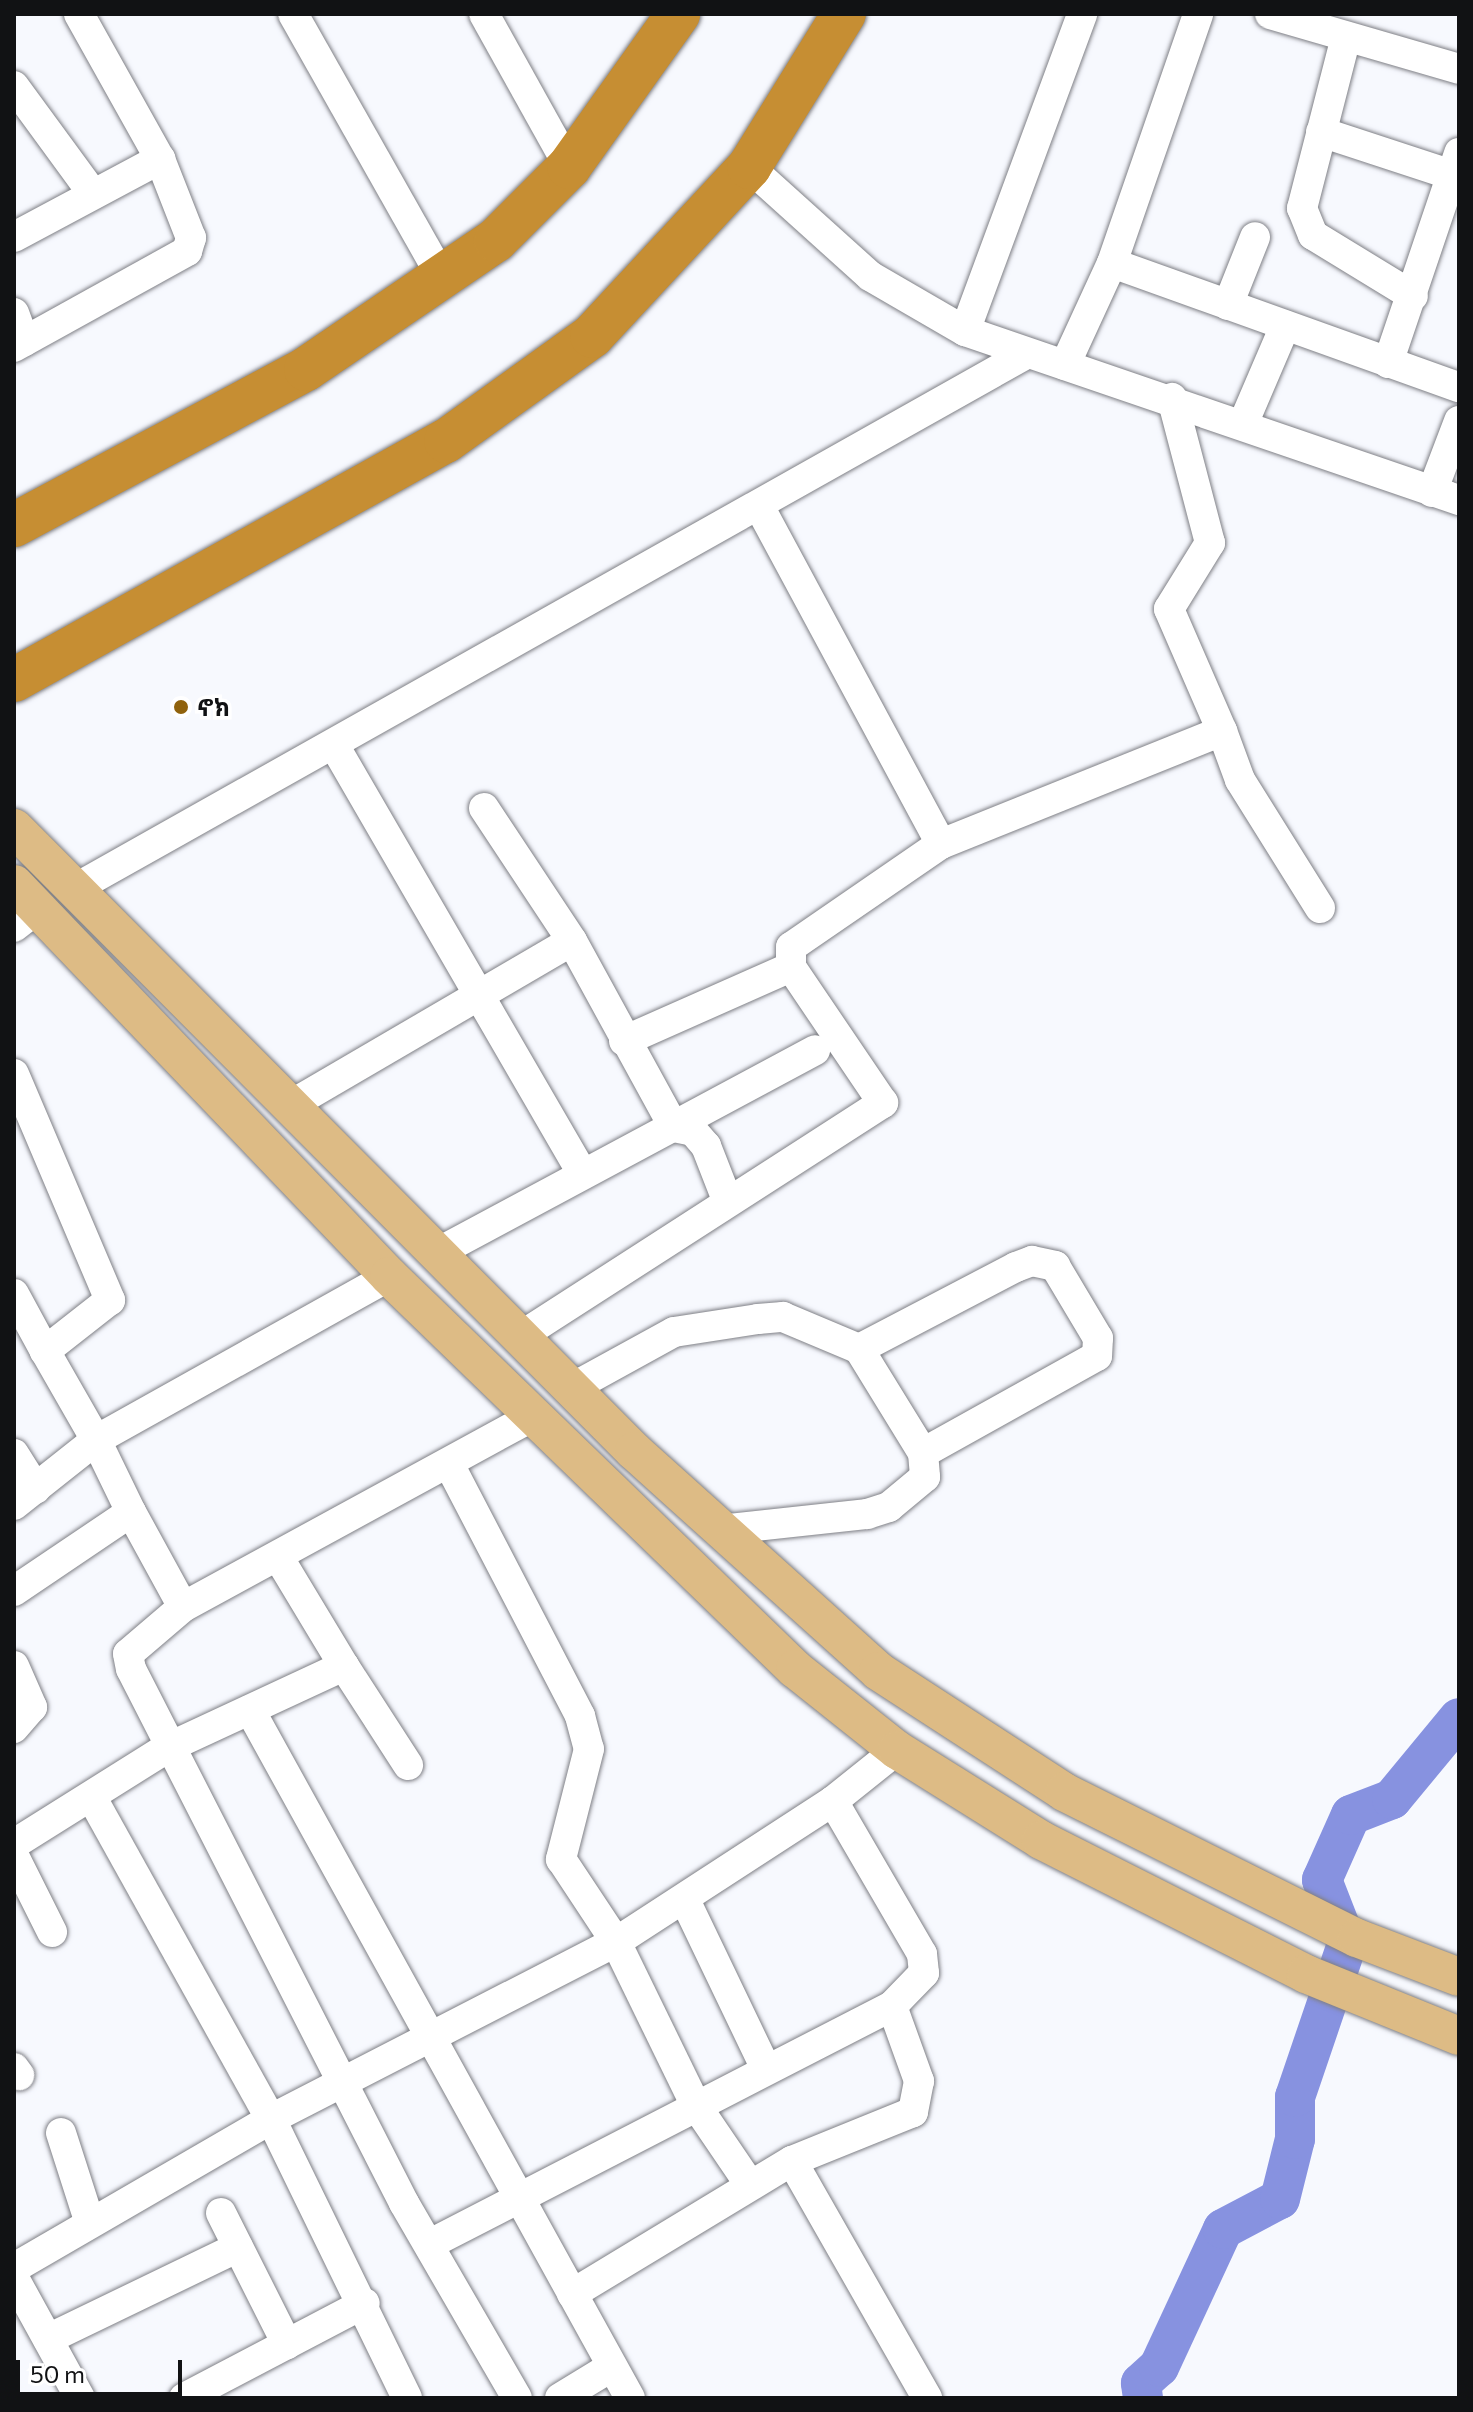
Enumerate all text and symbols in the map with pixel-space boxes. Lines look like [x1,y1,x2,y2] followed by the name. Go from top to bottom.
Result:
[197,693,230,721] place label: ኖክ
[172,698,190,716] marker: ኖክ
[20,2344,186,2394] scale bar
[30,2359,85,2388] text: 50 m

